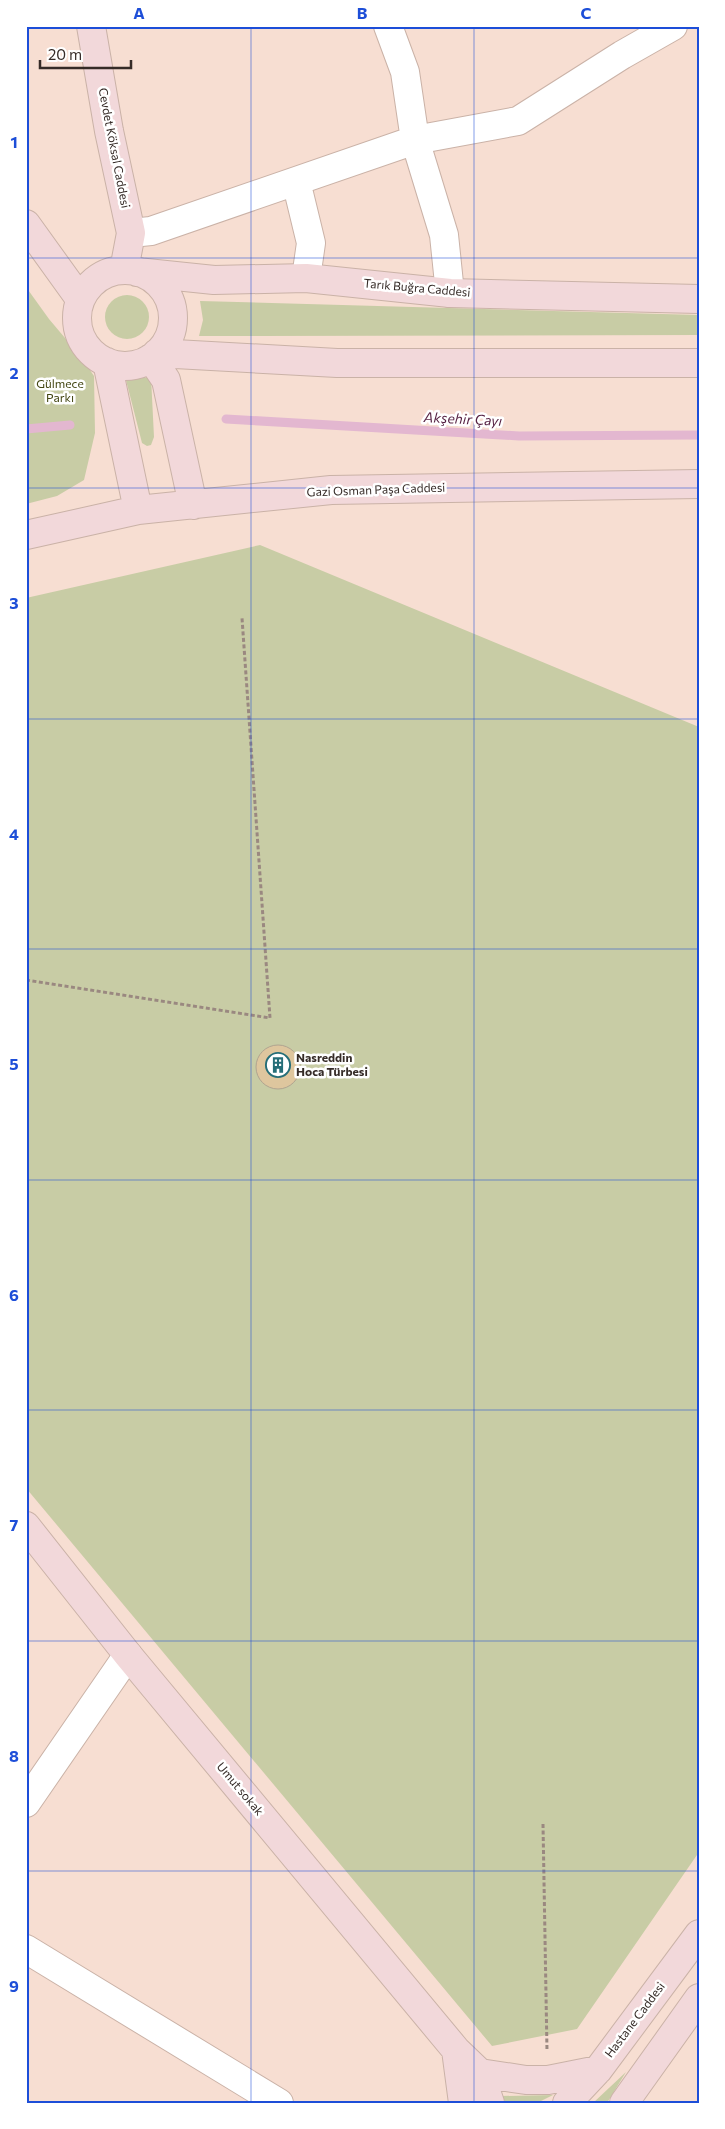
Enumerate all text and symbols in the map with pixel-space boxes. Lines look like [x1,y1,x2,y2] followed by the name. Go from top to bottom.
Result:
[133,3,145,22] text: A
[357,3,368,22] text: B
[581,3,592,22] text: C
[40,38,131,70] scale bar
[48,45,82,63] text: 20 m
[96,86,134,209] street label: Cevdet Köksal Caddesi
[10,132,18,151] text: 1
[363,275,471,299] street label: Tarık Buğra Caddesi
[9,363,19,382] text: 2
[36,376,84,404] park label: Gülmece Parkı
[422,408,503,429] water label: Akşehir Çayı
[306,480,446,498] street label: Gazi Osman Paşa Caddesi
[9,593,19,612] text: 3
[9,824,19,843] text: 4
[296,1050,368,1078] place label: Nasreddin Hoca Türbesi
[265,1052,291,1078] building icon: Nasreddin Hoca Türbesi
[9,1054,19,1073] text: 5
[9,1285,19,1304] text: 6
[10,1515,19,1534] text: 7
[9,1746,19,1765] text: 8
[214,1759,267,1818] street label: Umut sokak
[9,1976,19,1995] text: 9
[601,1979,667,2060] street label: Hastane Caddesi

